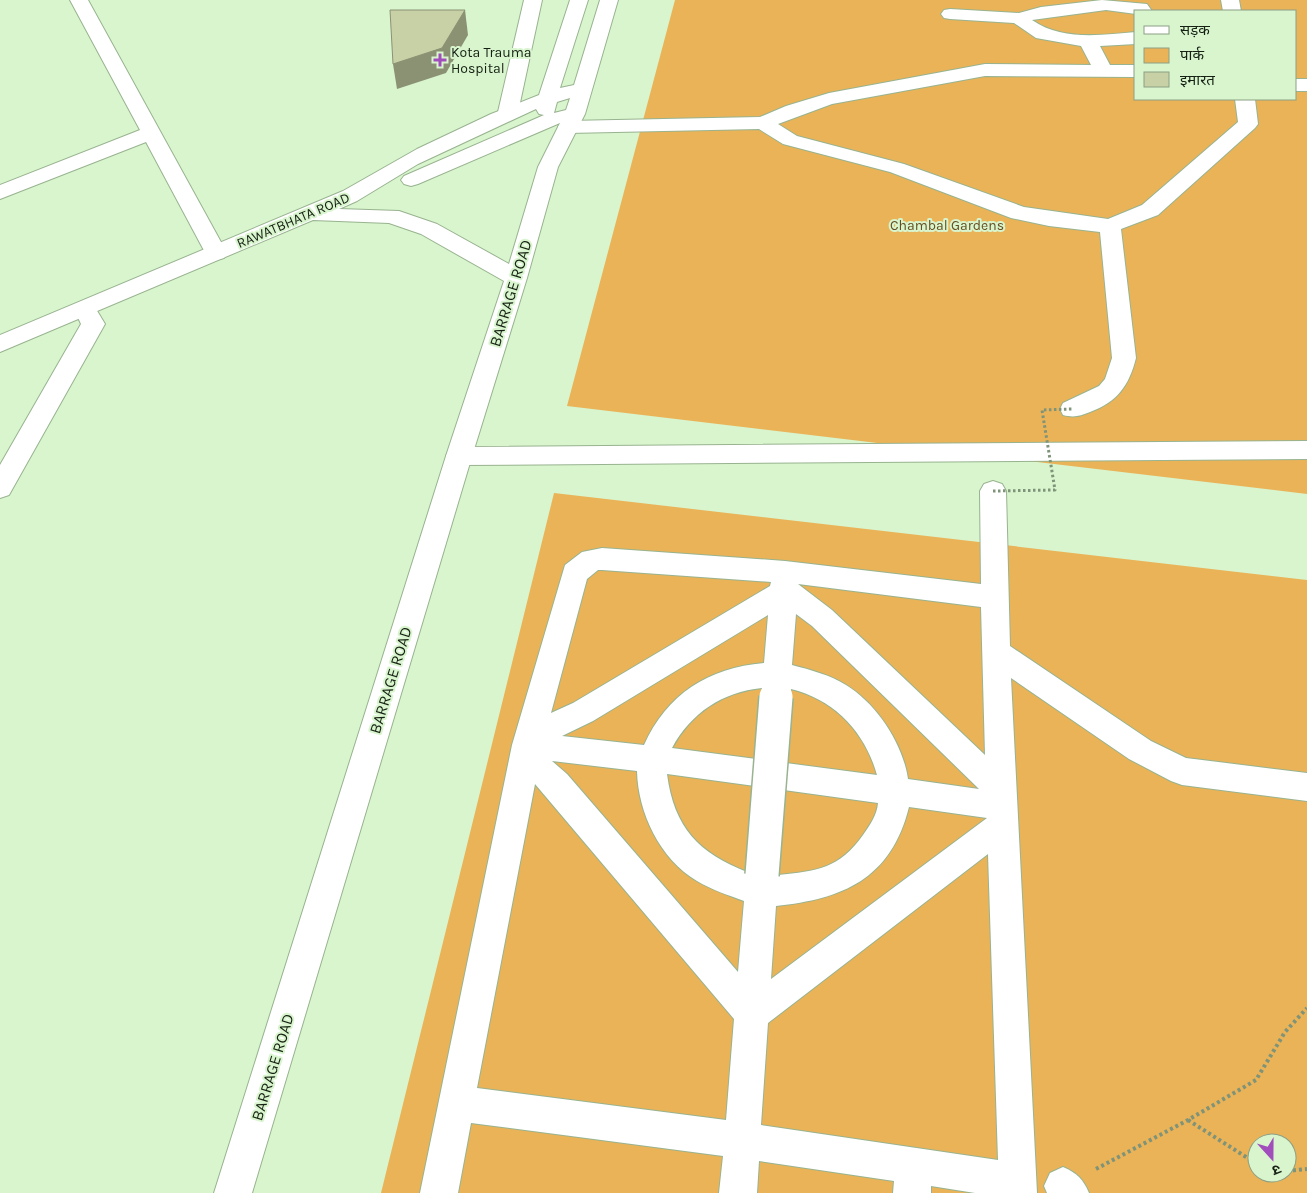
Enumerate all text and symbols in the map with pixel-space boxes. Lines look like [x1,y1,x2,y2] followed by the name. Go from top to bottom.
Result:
[1134,10,1297,100] legend
[1180,21,1210,39] text: सड़क
[451,44,532,77] place label: Kota Trauma Hospital
[1180,46,1204,64] text: पार्क
[433,53,447,67] marker: Kota Trauma Hospital
[1180,71,1215,89] text: इमारत
[234,189,352,252] street label: RAWATBHATA ROAD
[890,217,1004,234] park label: Chambal Gardens
[485,237,536,349] street label: BARRAGE ROAD
[365,624,416,736] street label: BARRAGE ROAD
[247,1011,298,1123] street label: BARRAGE ROAD
[1247,1133,1297,1183] north arrow
[1269,1160,1283,1179] text: उ

